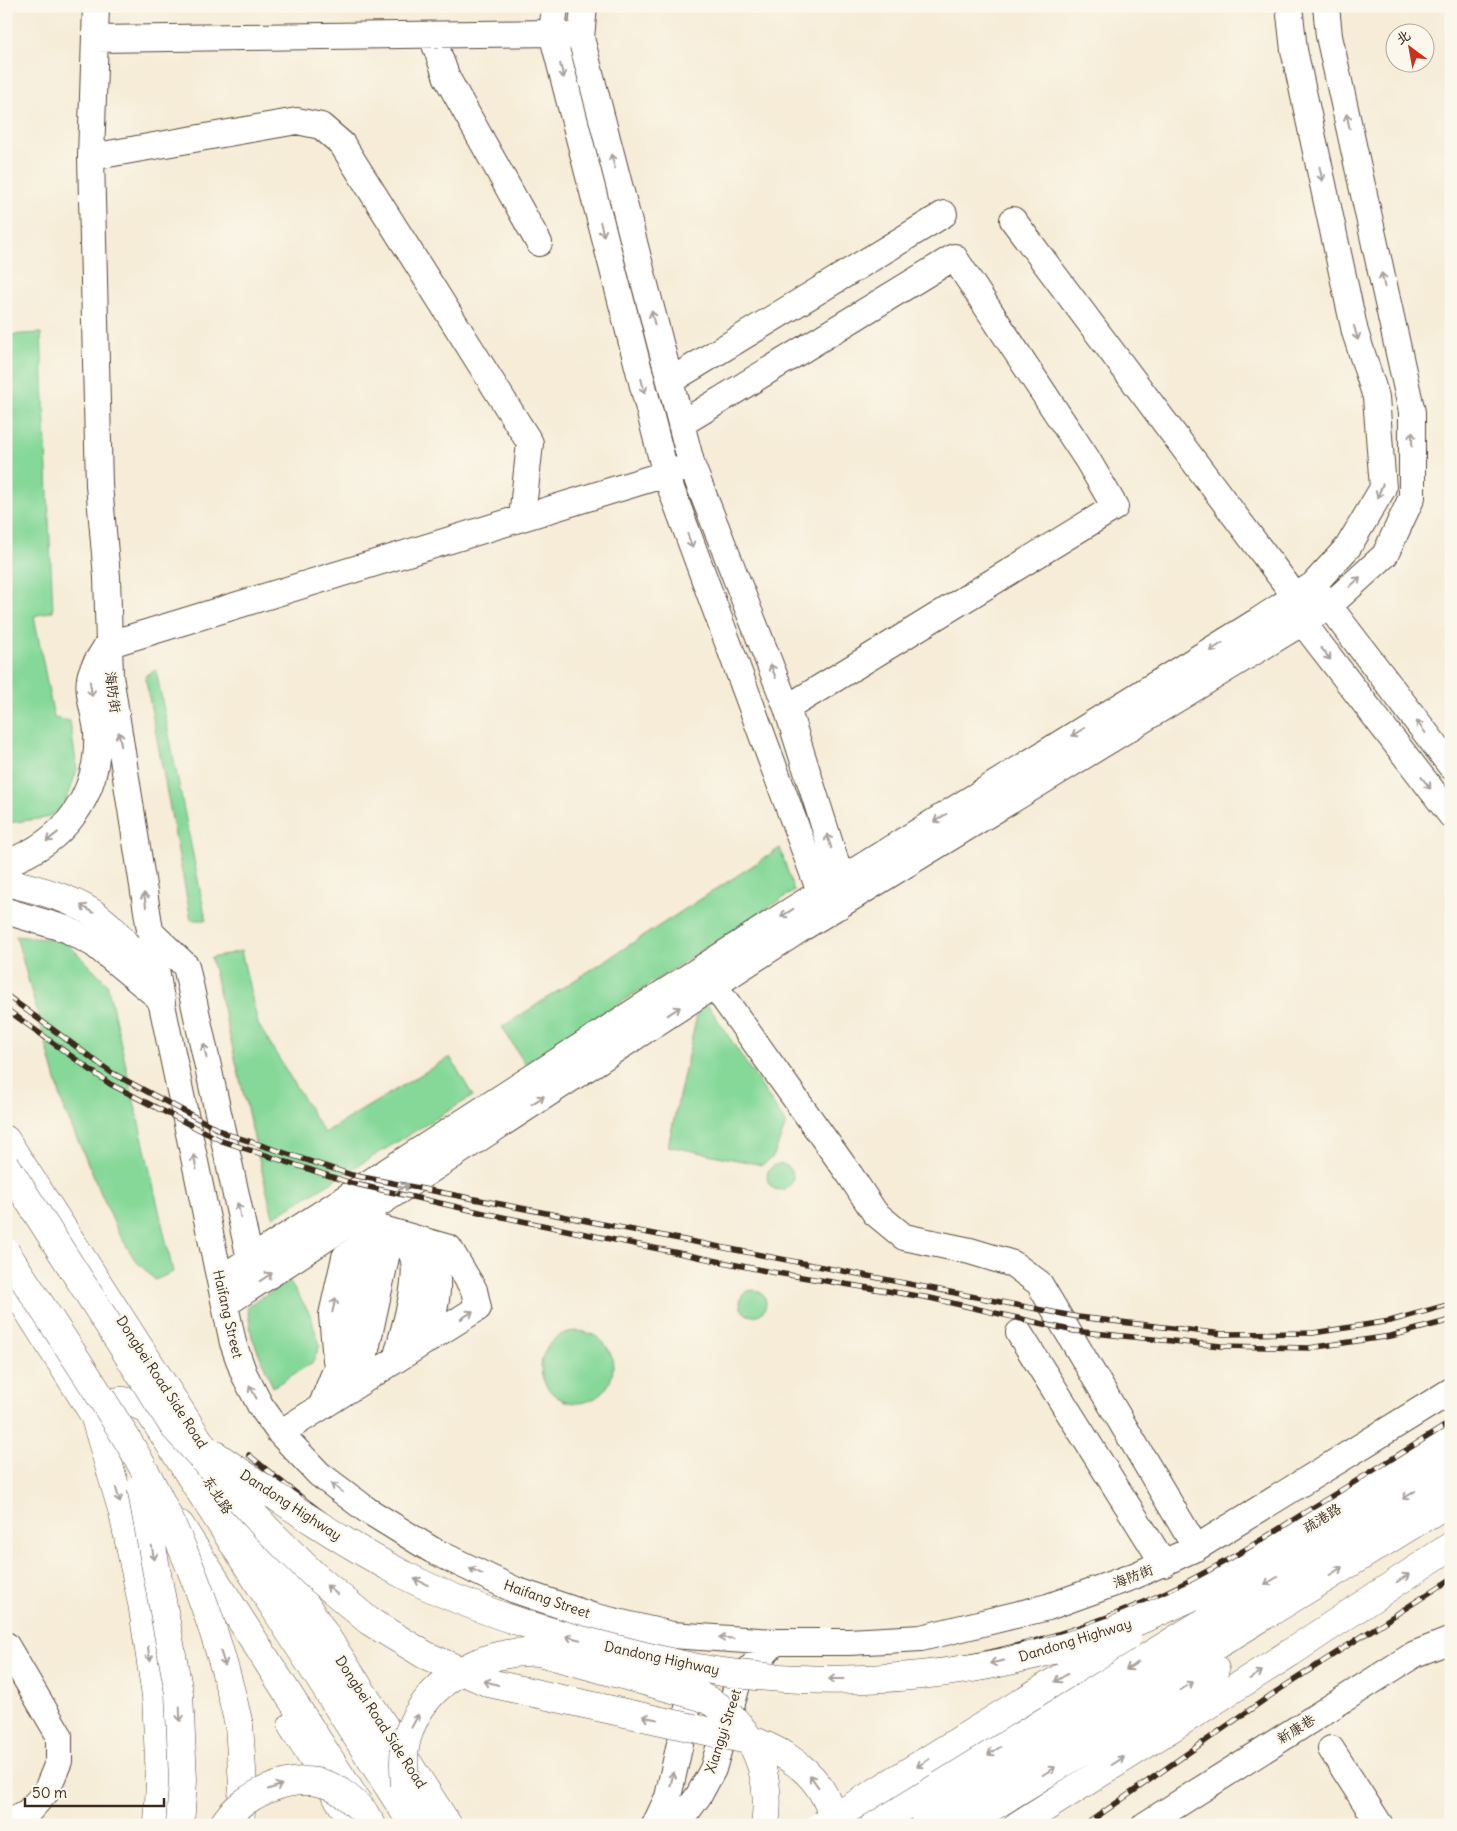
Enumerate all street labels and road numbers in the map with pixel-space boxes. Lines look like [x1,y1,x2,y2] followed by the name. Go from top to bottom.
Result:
[101,670,125,714] street label: 海防街
[209,1268,247,1360] street label: Haifang Street
[112,1312,212,1452] street label: Dongbei Road Side Road
[237,1466,345,1544] street label: Dandong Highway
[199,1472,237,1518] street label: 东北路
[1299,1499,1345,1537] street label: 疏港路
[1110,1560,1156,1592] street label: 海防街
[501,1576,593,1622] street label: Haifang Street
[1016,1614,1134,1666] street label: Dandong Highway
[603,1637,721,1679] street label: Dandong Highway
[331,1652,431,1792] street label: Dongbei Road Side Road
[701,1686,745,1775] street label: Xiangyi Street
[1273,1710,1319,1748] street label: 新康巷

